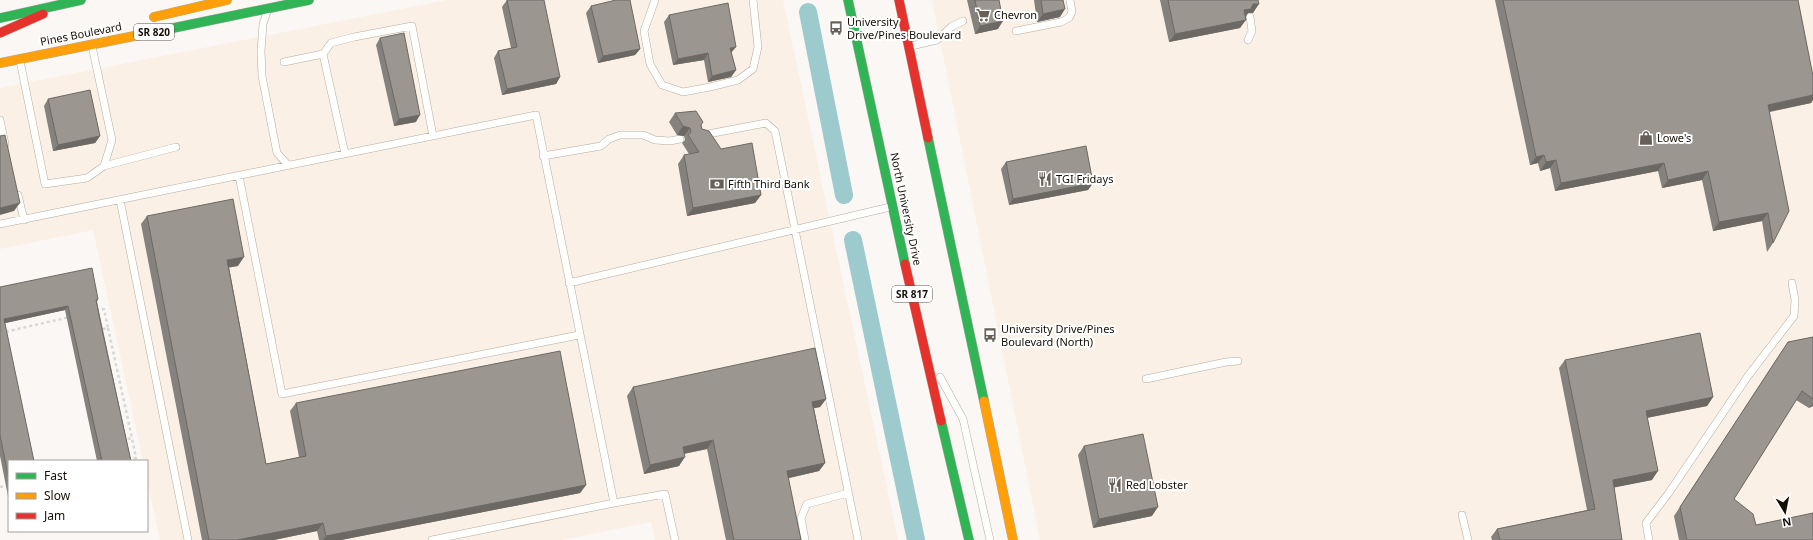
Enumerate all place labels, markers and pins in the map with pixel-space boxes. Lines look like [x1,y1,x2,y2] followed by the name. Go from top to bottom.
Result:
[975,7,991,23] supermarket icon: Chevron
[994,7,1037,22] place label: Chevron
[847,14,961,42] place label: University Drive/Pines Boulevard
[828,20,844,36] bus stop icon: University Drive/Pines Boulevard
[1638,130,1654,146] shop icon: Lowe's
[1657,130,1691,145] place label: Lowe's
[1037,171,1053,187] restaurant icon: TGI Fridays
[1056,171,1113,186] place label: TGI Fridays
[709,176,725,192] bank icon: Fifth Third Bank
[728,176,810,191] place label: Fifth Third Bank
[1001,321,1115,349] place label: University Drive/Pines Boulevard (North)
[982,327,998,343] bus stop icon: University Drive/Pines Boulevard (North)
[1107,477,1123,493] restaurant icon: Red Lobster
[1126,477,1188,492] place label: Red Lobster

